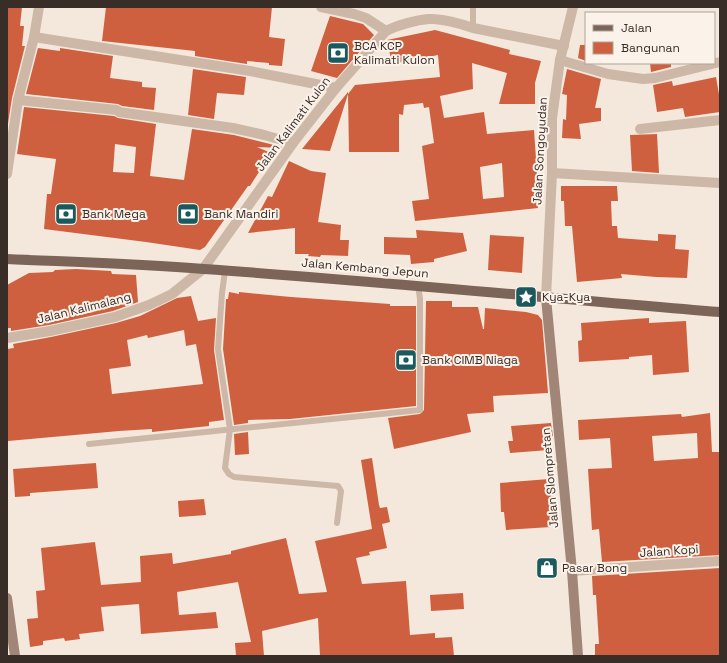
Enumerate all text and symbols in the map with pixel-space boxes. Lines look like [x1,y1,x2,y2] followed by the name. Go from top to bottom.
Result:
[585,12,715,64] legend
[621,20,652,36] text: Jalan
[354,38,435,68] place label: BCA KCP Kalimati Kulon
[325,40,351,66] bank icon: BCA KCP Kalimati Kulon
[621,40,680,56] text: Bangunan
[252,73,334,175] street label: Jalan Kalimati Kulon
[529,97,551,205] street label: Jalan Songoyudan
[53,201,79,227] bank icon: Bank Mega
[175,201,201,227] bank icon: Bank Mandiri
[82,206,146,222] place label: Bank Mega
[204,206,279,222] place label: Bank Mandiri
[301,254,429,282] street label: Jalan Kembang Jepun
[513,284,539,310] place icon: Kya-Kya
[35,289,133,327] street label: Jalan Kalimalang
[542,289,590,305] place label: Kya-Kya
[393,347,419,373] bank icon: Bank CIMB Niaga
[422,352,518,368] place label: Bank CIMB Niaga
[538,427,562,529] street label: Jalan Slompretan
[639,541,699,561] street label: Jalan Kopi
[534,555,560,581] shop icon: Pasar Bong
[562,560,627,576] place label: Pasar Bong

